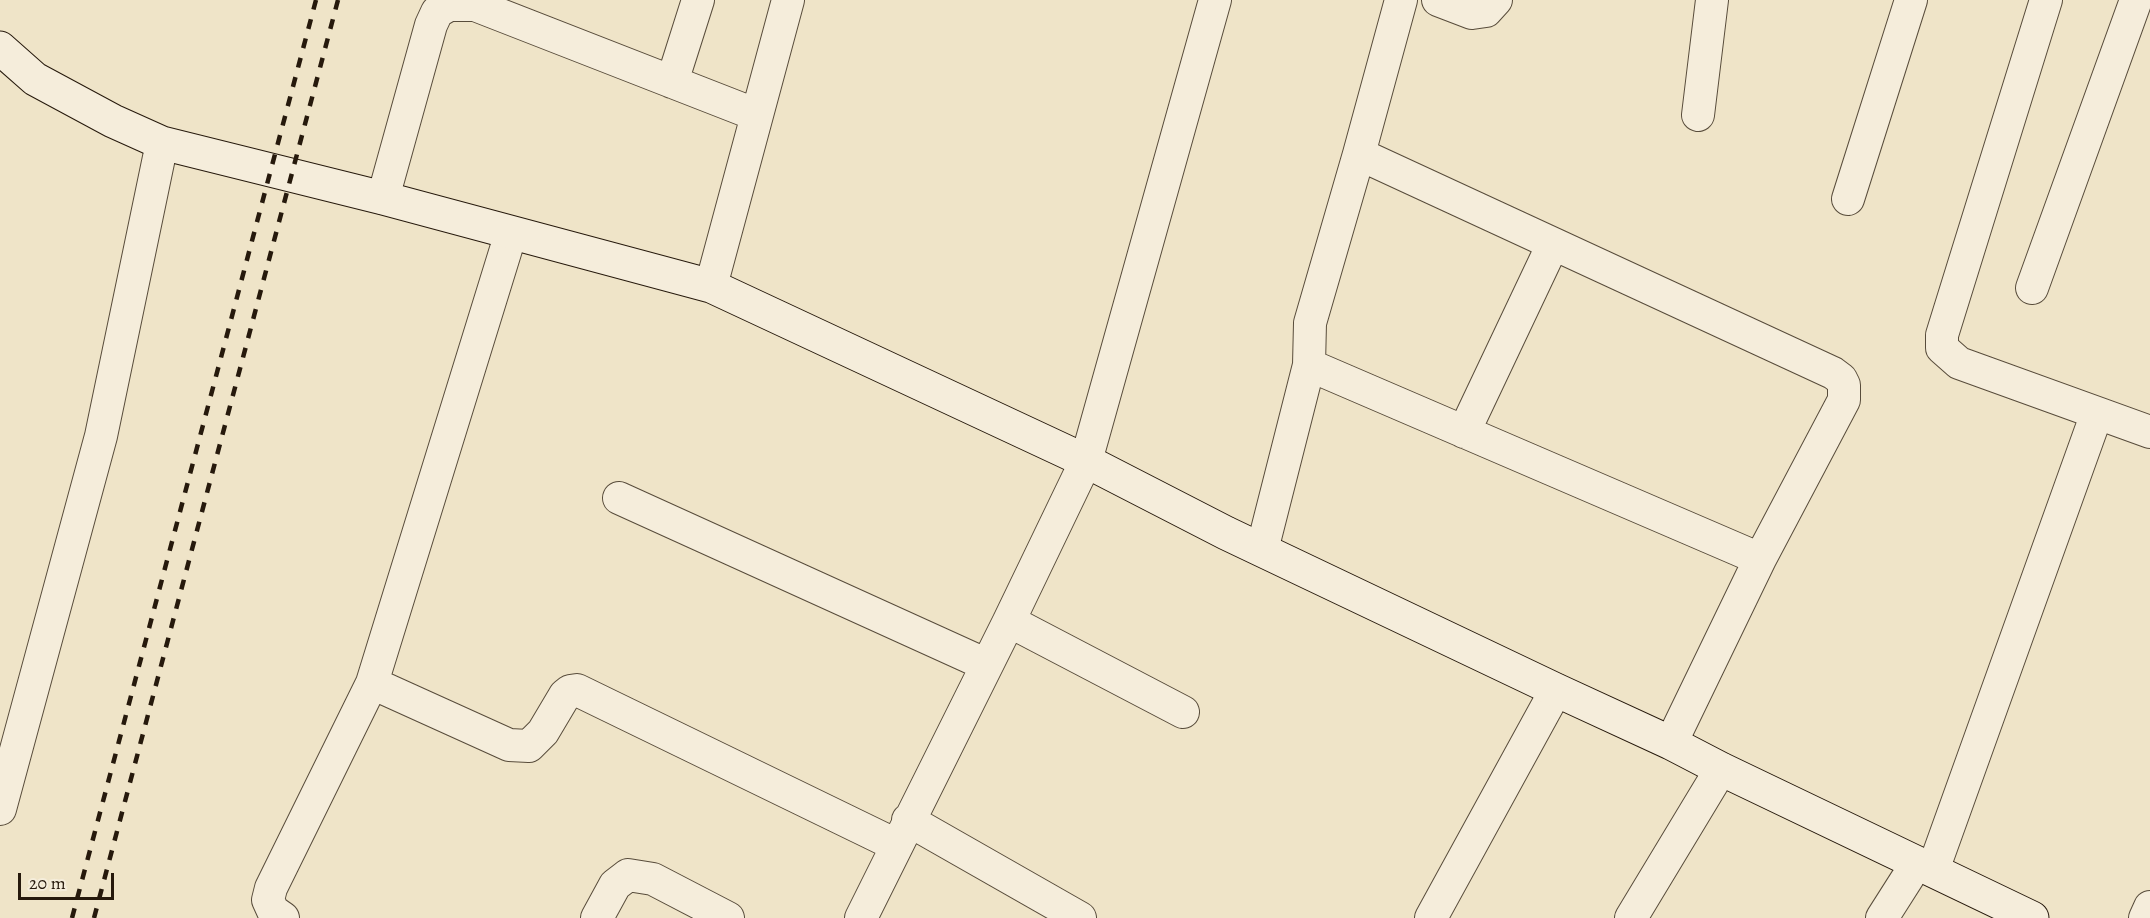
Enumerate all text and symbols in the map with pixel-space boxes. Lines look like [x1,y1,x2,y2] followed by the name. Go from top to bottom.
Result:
[21,861,117,899] scale bar
[29,871,66,895] text: 20 m

